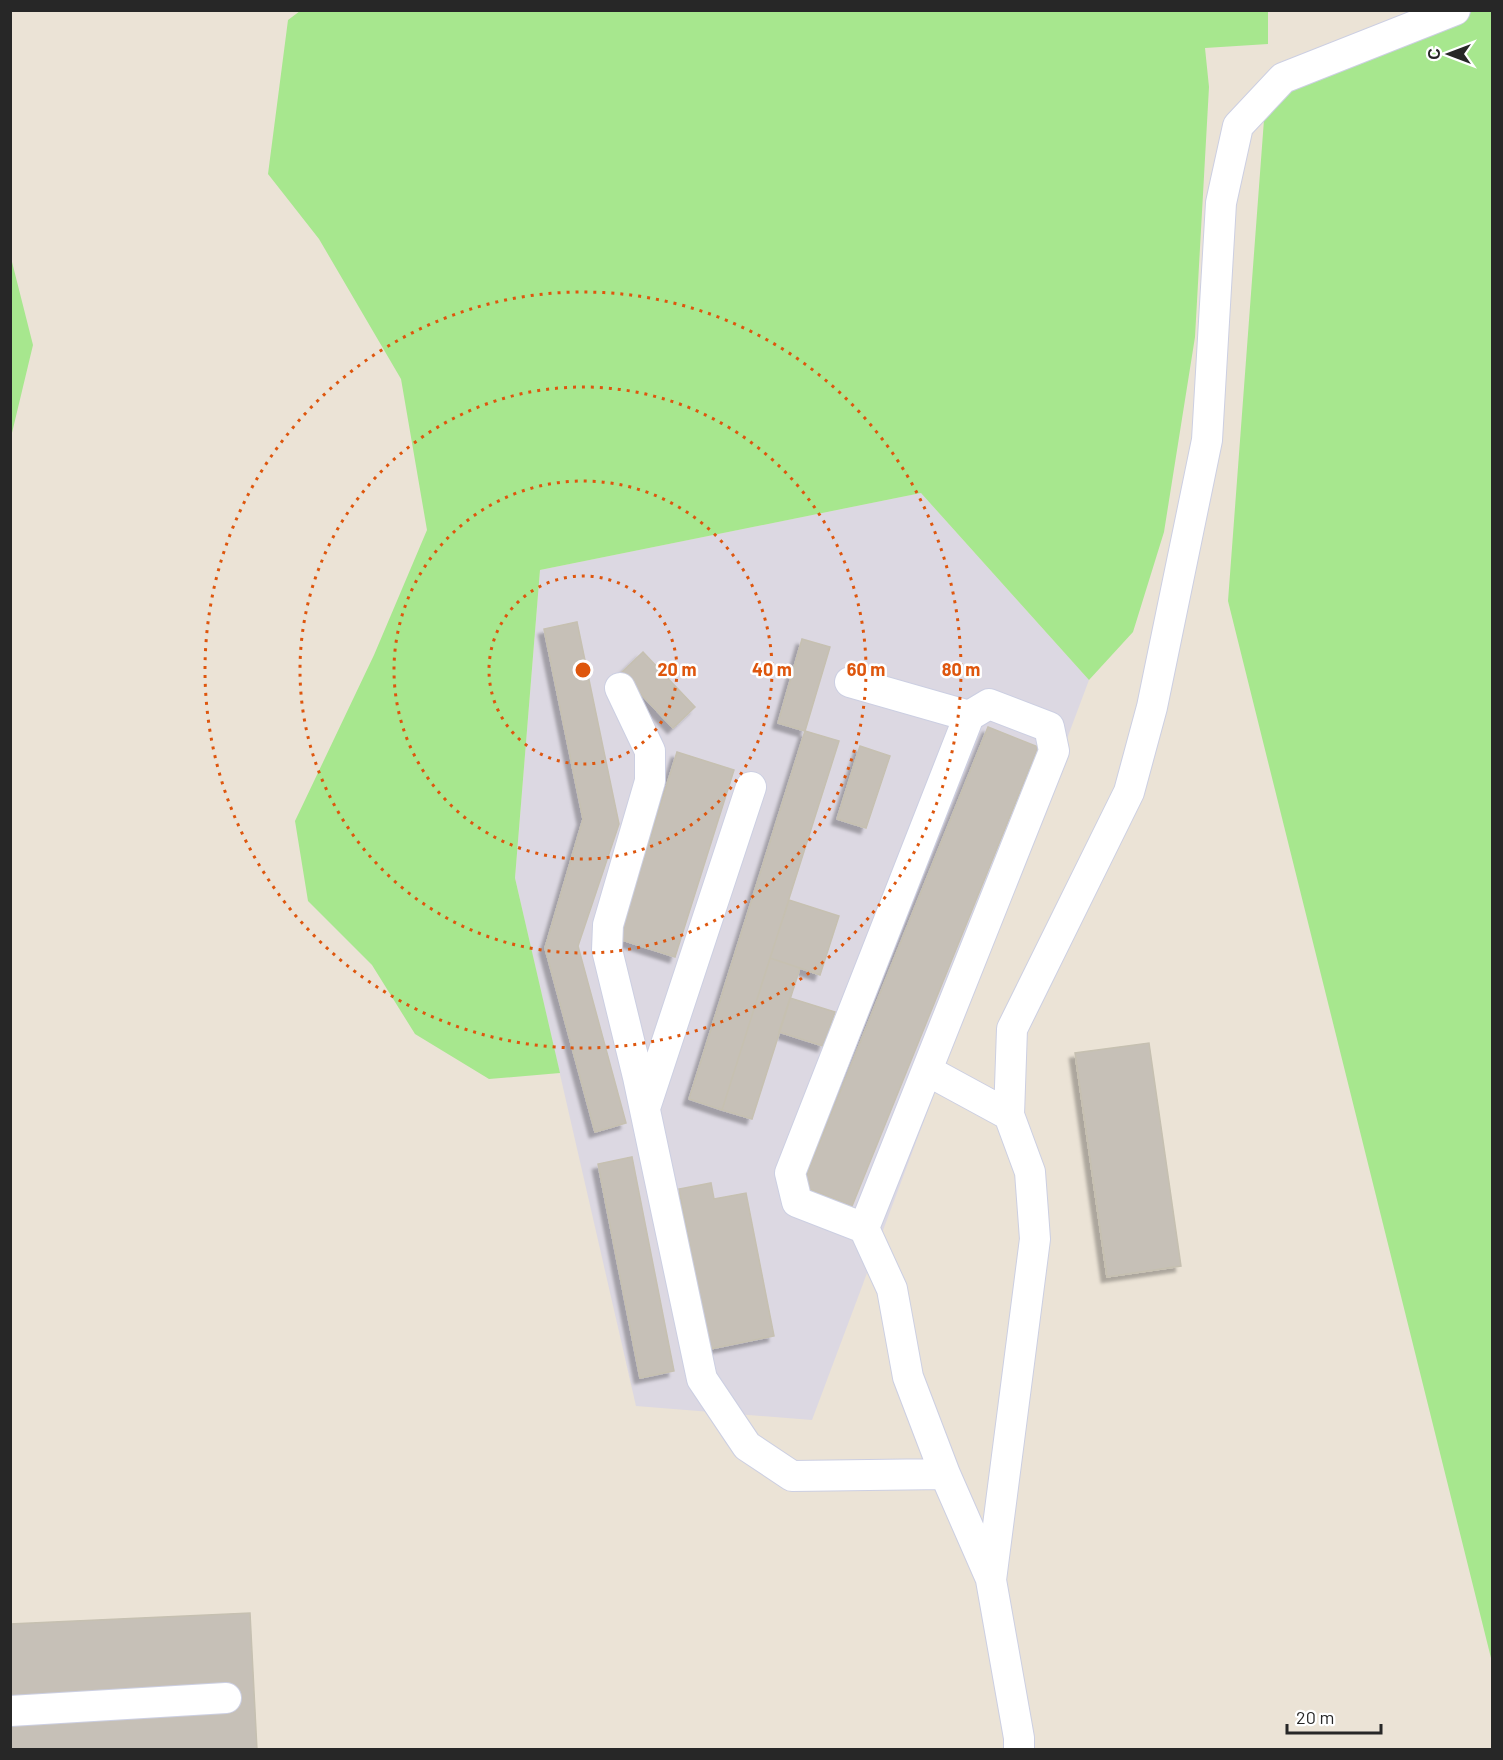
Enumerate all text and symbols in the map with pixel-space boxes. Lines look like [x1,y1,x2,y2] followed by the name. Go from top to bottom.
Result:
[1419,24,1479,84] north arrow
[1424,48,1443,60] text: С
[658,658,696,680] text: 20 m
[752,658,792,680] text: 40 m
[847,658,885,680] text: 60 m
[942,658,980,680] text: 80 m
[573,660,593,680] centre of rings
[1287,1697,1382,1735] scale bar
[1296,1706,1334,1728] text: 20 m

